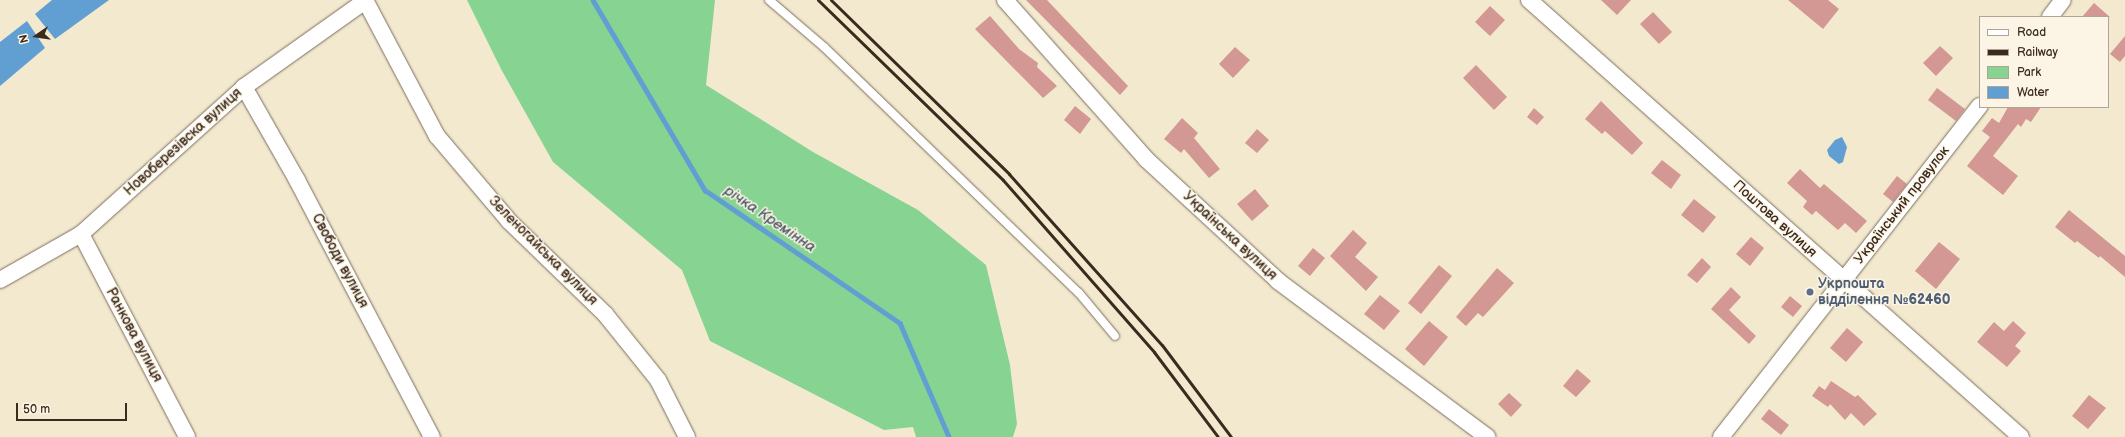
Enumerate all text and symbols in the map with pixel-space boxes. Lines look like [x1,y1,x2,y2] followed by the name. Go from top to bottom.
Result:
[16,16,56,56] north arrow
[1979,16,2109,108] legend
[2017,25,2046,40] text: Road
[17,33,31,44] text: N
[2017,45,2058,60] text: Railway
[2017,65,2041,80] text: Park
[121,85,245,199] street label: Новоберезівска вулиця
[2017,85,2049,100] text: Water
[1851,143,1953,267] street label: Український провулок
[1730,177,1820,261] street label: Поштова вулиця
[721,182,819,256] water label: річка Кремінна
[1179,188,1281,284] street label: Українська вулиця
[485,193,601,309] street label: Зеленогайська вулиця
[308,211,372,311] street label: Свободи вулиця
[1818,276,1950,308] place label: Укрпошта відділення №62460
[102,285,166,385] street label: Ранкова вулиця
[1805,287,1815,297] marker: Укрпошта відділення №62460
[18,395,129,421] scale bar
[23,402,50,417] text: 50 m

